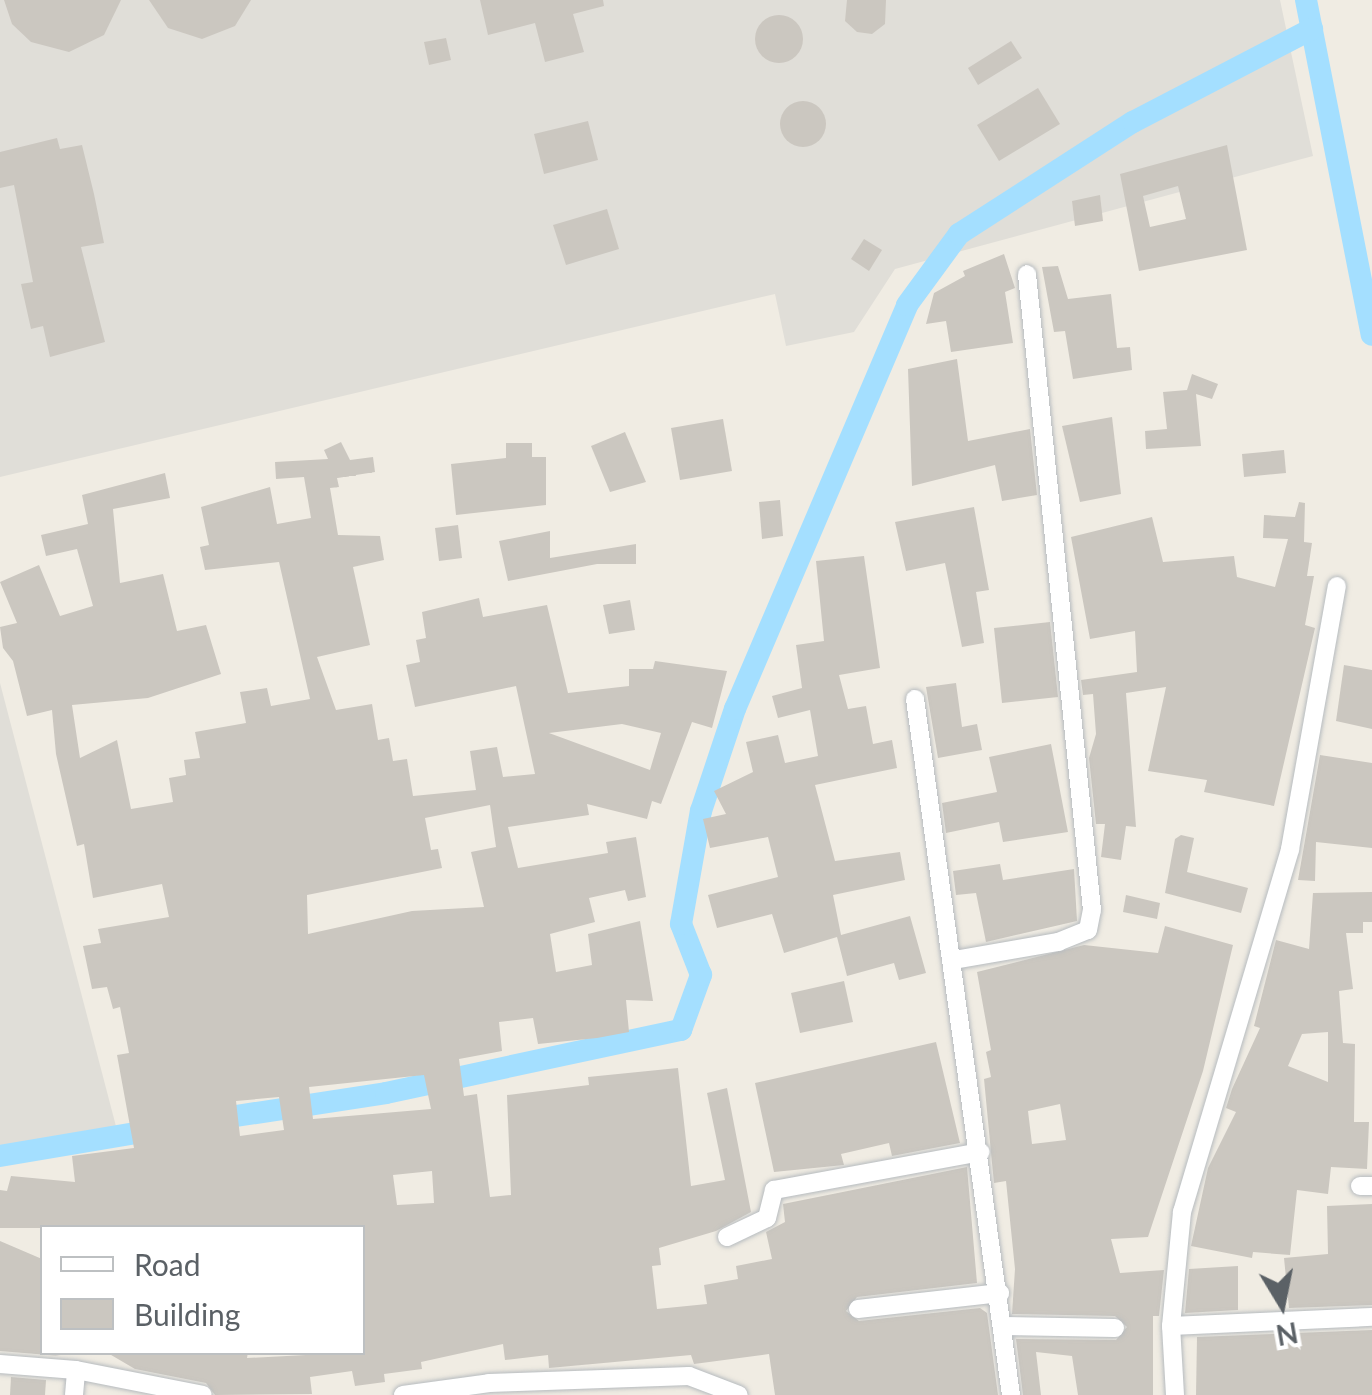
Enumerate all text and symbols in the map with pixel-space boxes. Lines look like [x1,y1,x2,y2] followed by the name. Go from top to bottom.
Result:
[40,1225,365,1355] legend
[134,1246,201,1282] text: Road
[1232,1255,1332,1355] north arrow
[134,1296,240,1332] text: Building
[1274,1316,1301,1353] text: N

